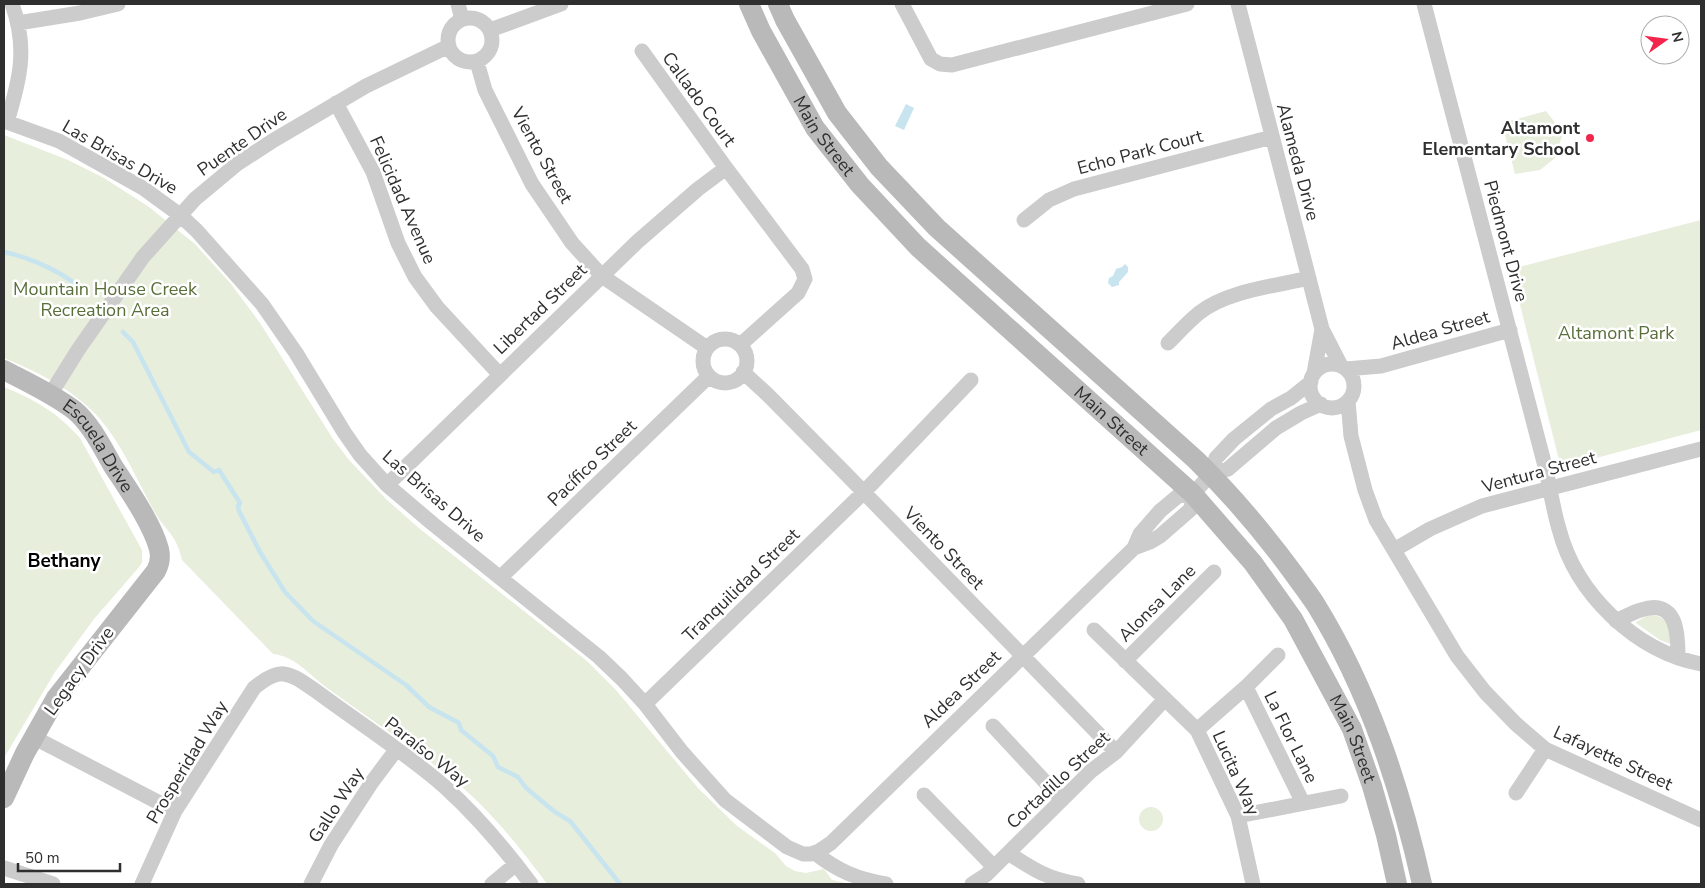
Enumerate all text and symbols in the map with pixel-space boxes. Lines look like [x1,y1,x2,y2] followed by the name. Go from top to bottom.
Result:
[1640,15,1690,65] north arrow
[1667,30,1688,44] text: N
[657,47,742,152] street label: Callado Court
[787,91,861,182] street label: Main Street
[1271,101,1325,223] street label: Alameda Drive
[192,102,292,182] street label: Puente Drive
[505,102,579,208] street label: Viento Street
[58,114,182,200] street label: Las Brisas Drive
[1422,116,1580,161] place label: Altamont Elementary School
[1075,124,1206,180] street label: Echo Park Court
[364,132,442,268] street label: Felicidad Avenue
[1584,132,1596,144] marker: Altamont Elementary School
[1478,178,1534,304] street label: Piedmont Drive
[488,258,592,360] street label: Libertad Street
[13,277,198,322] park label: Mountain House Creek Recreation Area
[1388,304,1493,356] street label: Aldea Street
[1558,321,1675,345] park label: Altamont Park
[1069,381,1155,461] street label: Main Street
[58,394,139,497] street label: Escuela Drive
[542,414,642,512] street label: Pacífico Street
[377,444,491,548] street label: Las Brisas Drive
[1478,445,1599,499] street label: Ventura Street
[898,501,990,595] street label: Viento Street
[677,522,805,647] street label: Tranquilidad Street
[27,548,102,574] district label: Bethany
[1113,559,1201,647] street label: Alonsa Lane
[39,622,119,720] street label: Legacy Drive
[916,645,1006,733] street label: Aldea Street
[1258,687,1324,787] street label: La Flor Lane
[1324,690,1382,786] street label: Main Street
[141,695,234,828] street label: Prosperidad Way
[380,711,475,793] street label: Paraíso Way
[1549,720,1677,796] street label: Lafayette Street
[1001,725,1115,834] street label: Cortadillo Street
[1207,727,1266,820] street label: Lucita Way
[303,762,370,847] street label: Gallo Way
[18,840,120,872] scale bar
[25,848,60,868] text: 50 m

